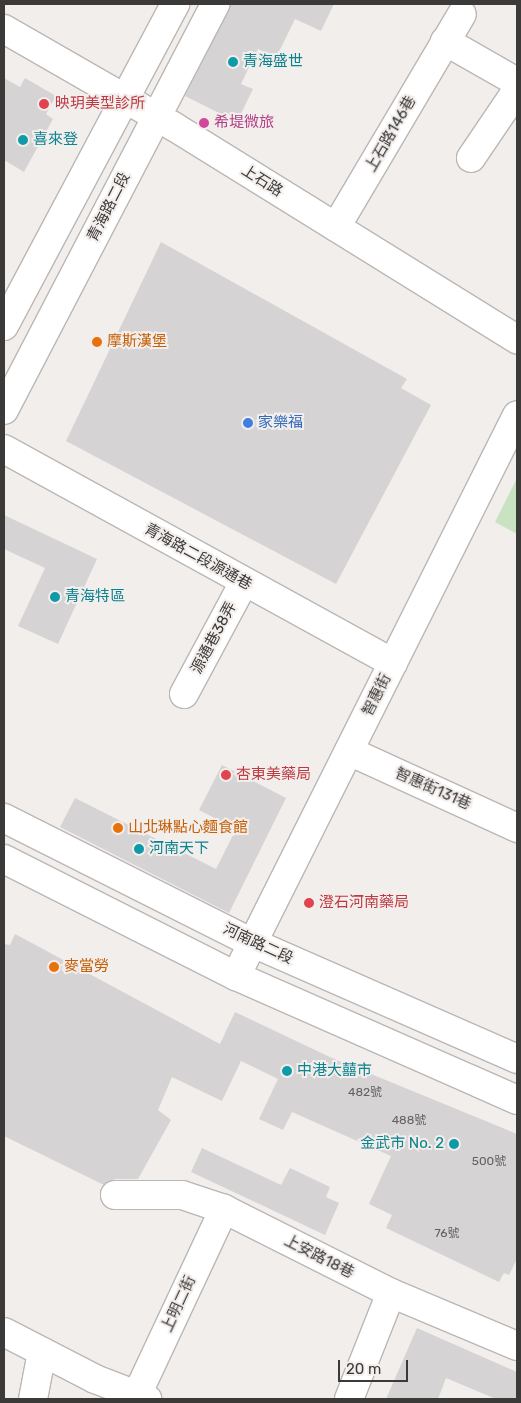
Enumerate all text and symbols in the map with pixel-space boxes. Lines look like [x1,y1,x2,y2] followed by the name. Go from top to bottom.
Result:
[243,53,303,71] place label: 青海盛世
[227,56,239,68] marker: 青海盛世
[362,93,420,175] street label: 上石路146巷
[55,95,145,113] place label: 映玥美型診所
[37,97,51,111] marker: 映玥美型診所
[214,114,274,132] place label: 希堤微旅
[198,117,210,129] marker: 希堤微旅
[33,131,78,149] place label: 喜來登
[17,134,29,146] marker: 喜來登
[238,161,286,201] street label: 上石路
[84,170,134,244] street label: 青海路二段
[107,333,167,351] place label: 摩斯漢堡
[91,336,103,348] marker: 摩斯漢堡
[258,414,303,432] place label: 家樂福
[242,417,254,429] marker: 家樂福
[141,520,255,594] street label: 青海路二段源通巷
[65,588,125,606] place label: 青海特區
[49,591,61,603] marker: 青海特區
[188,599,240,677] street label: 源通巷38弄
[359,671,395,719] street label: 智惠街
[392,764,474,814] street label: 智惠街131巷
[236,766,311,784] place label: 杏東美藥局
[220,769,232,781] marker: 杏東美藥局
[128,819,248,837] place label: 山北琳點心麵食館
[112,822,124,834] marker: 山北琳點心麵食館
[149,840,209,858] place label: 河南天下
[133,843,145,855] marker: 河南天下
[319,894,409,912] place label: 澄石河南藥局
[303,897,315,909] marker: 澄石河南藥局
[220,920,296,968] street label: 河南路二段
[64,958,109,976] place label: 麥當勞
[48,961,60,973] marker: 麥當勞
[297,1062,372,1080] place label: 中港大囍市
[281,1065,293,1077] marker: 中港大囍市
[348,1086,382,1100] house number: 482號
[392,1114,426,1128] house number: 488號
[360,1135,444,1153] place label: 金武市 No. 2
[448,1138,460,1150] marker: 金武市 No. 2
[472,1155,506,1169] house number: 500號
[434,1227,460,1241] house number: 76號
[281,1232,357,1282] street label: 上安路18巷
[158,1273,200,1335] street label: 上明二街
[341,1350,411,1382] scale bar
[346,1360,381,1378] text: 20 m

